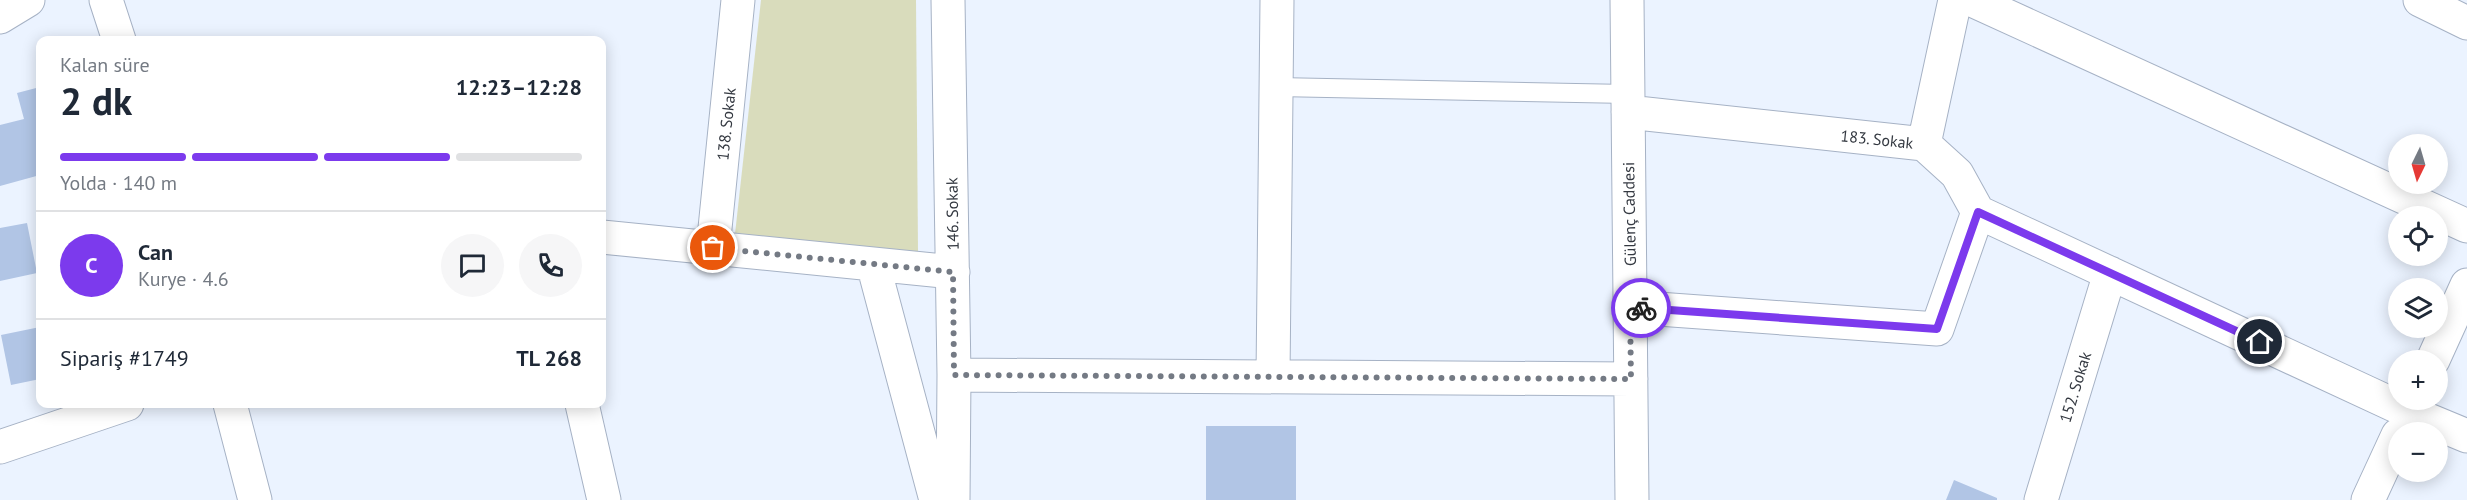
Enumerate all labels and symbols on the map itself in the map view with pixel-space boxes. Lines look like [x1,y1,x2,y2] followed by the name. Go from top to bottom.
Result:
[712,86,740,161] street label: 138. Sokak
[1840,125,1915,153] street label: 183. Sokak
[2388,134,2448,194] north arrow
[1618,162,1640,266] street label: Gülenç Caddesi
[941,177,963,251] street label: 146. Sokak
[687,222,738,273] pin
[1611,278,1671,338] courier
[2234,316,2285,367] pin
[2055,349,2095,425] street label: 152. Sokak

